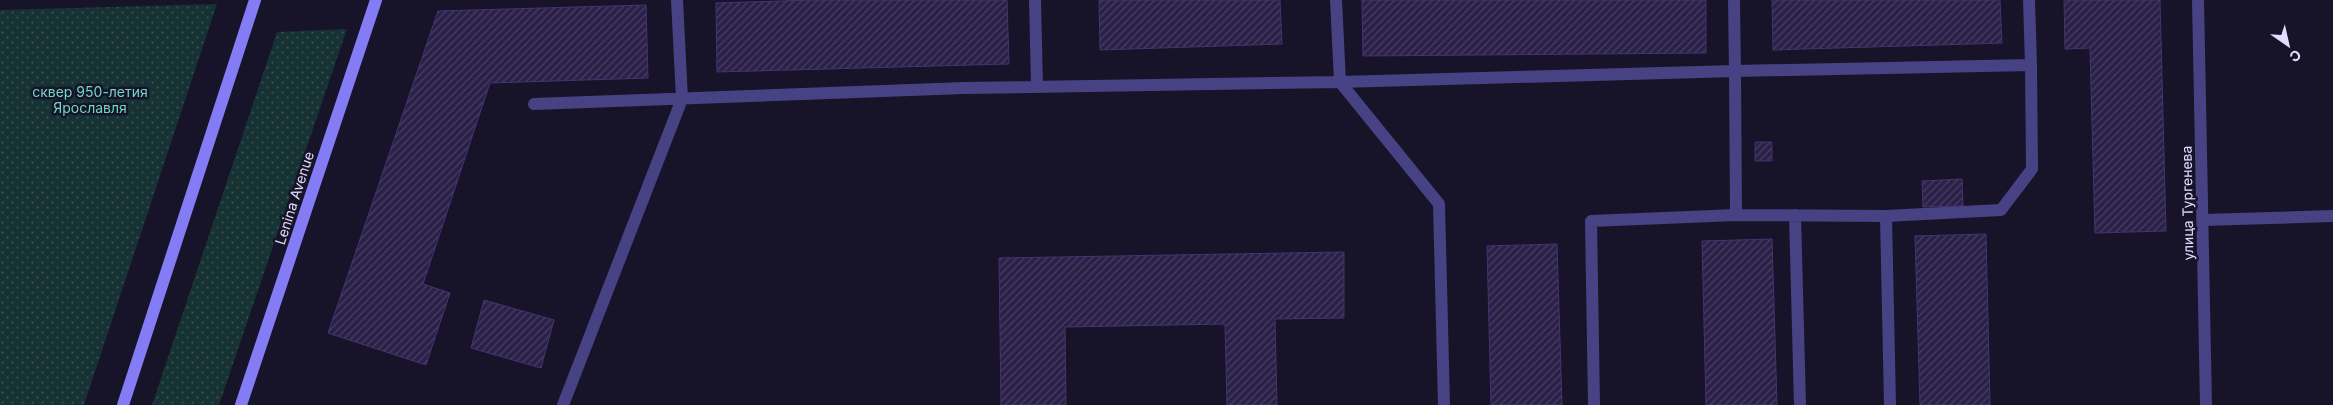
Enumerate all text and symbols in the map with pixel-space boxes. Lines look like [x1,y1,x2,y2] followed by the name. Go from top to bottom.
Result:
[2263,20,2313,70] north arrow
[2287,46,2305,66] text: С
[32,83,148,116] park label: сквер 950-летия Ярославля
[2178,146,2196,260] street label: улица Тургенева
[271,149,317,247] street label: Lenina Avenue

